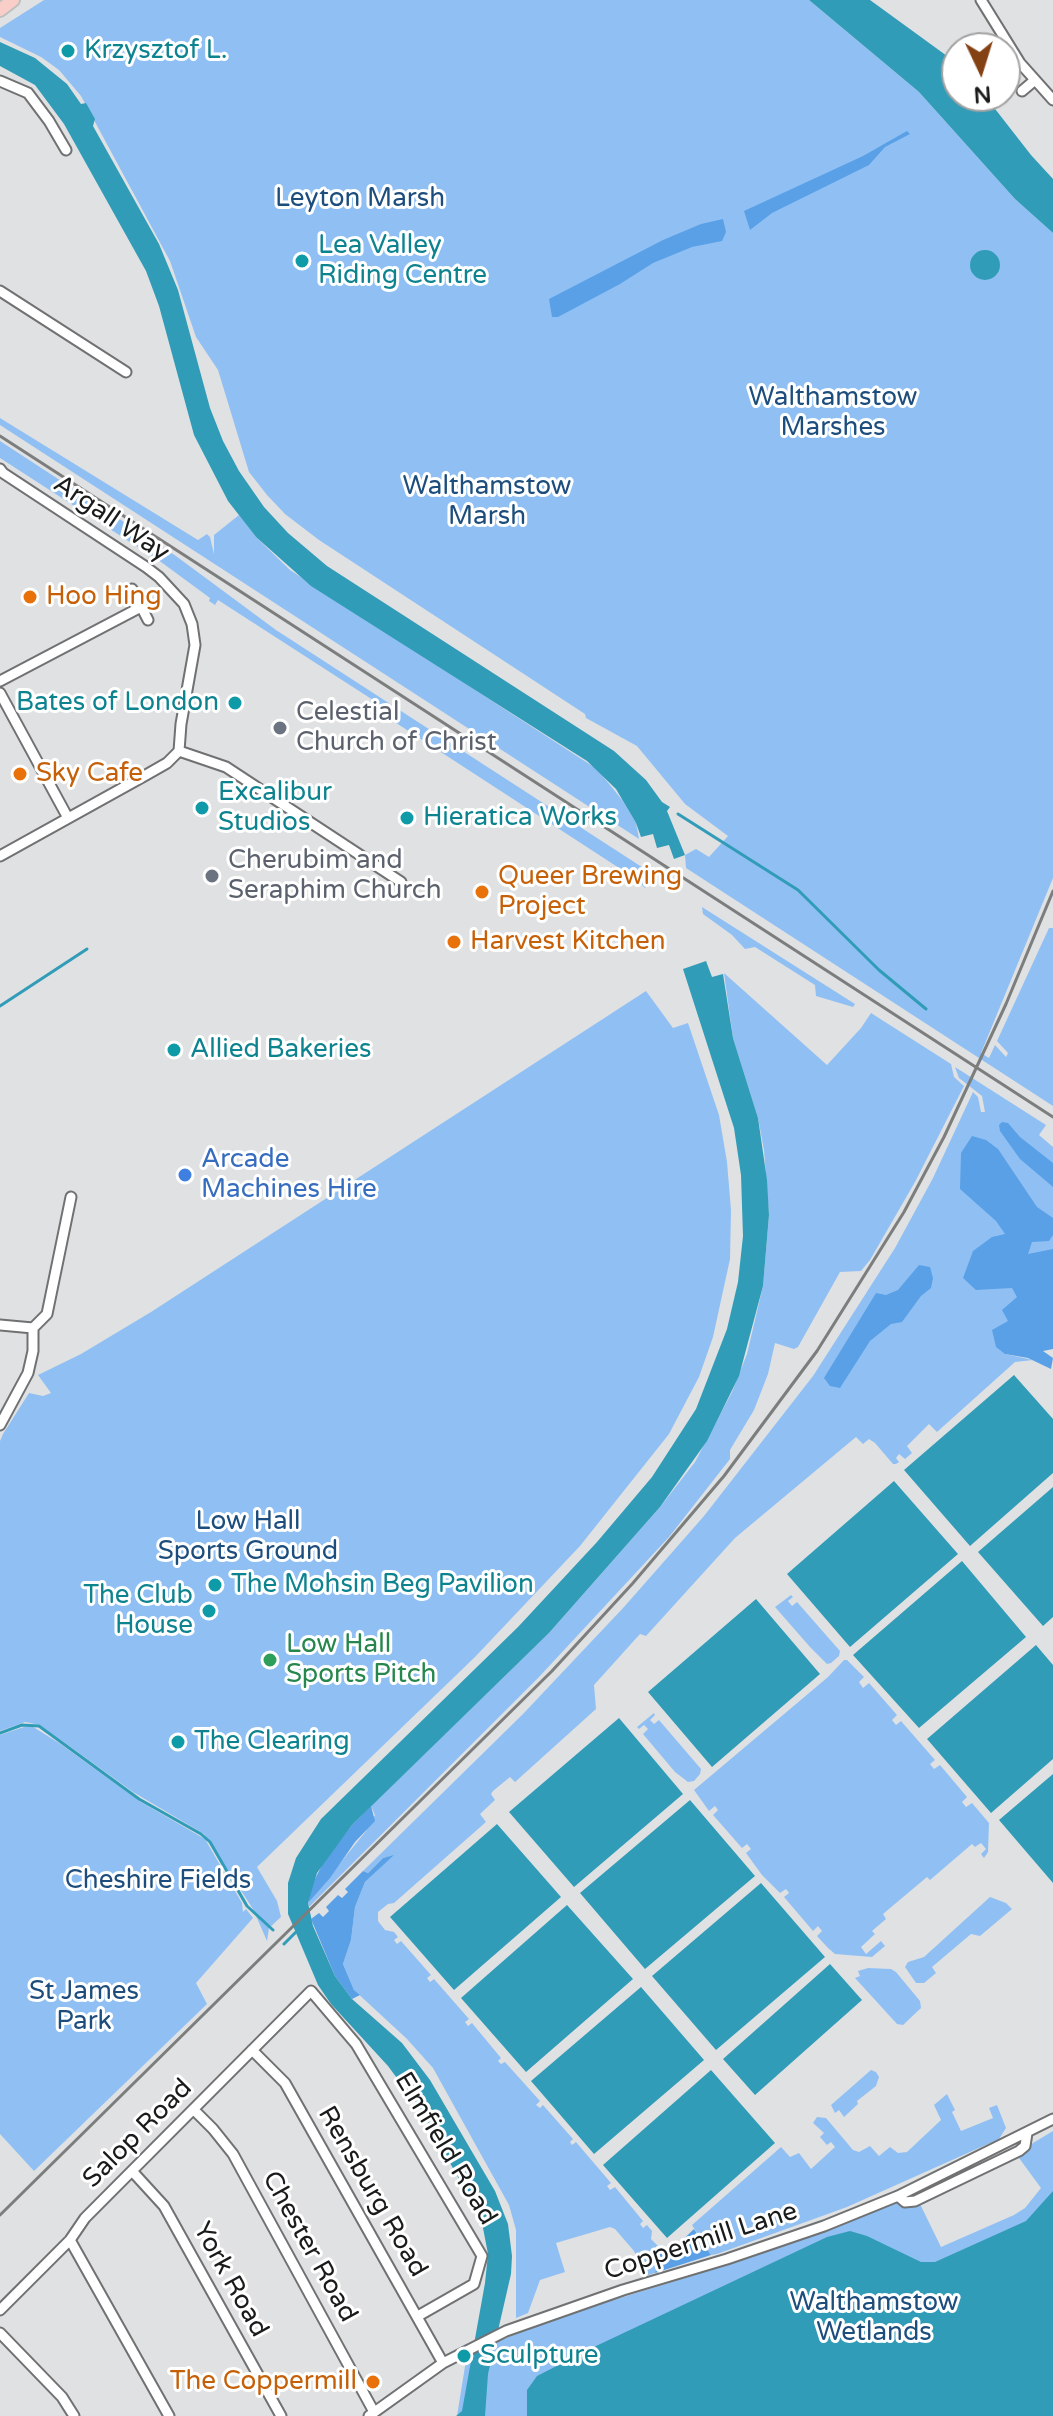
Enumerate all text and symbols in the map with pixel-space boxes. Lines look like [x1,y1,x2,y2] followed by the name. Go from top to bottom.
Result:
[941,32,1021,112] north arrow
[84,35,228,67] place label: Krzysztof L.
[59,42,77,60] marker: Krzysztof L.
[973,80,992,108] text: N
[275,183,445,215] park label: Leyton Marsh
[318,230,487,292] place label: Lea Valley Riding Centre
[293,252,311,270] marker: Lea Valley Riding Centre
[749,382,917,444] park label: Walthamstow Marshes
[47,469,175,569] street label: Argall Way
[403,471,571,532] park label: Walthamstow Marsh
[46,581,162,613] place label: Hoo Hing
[21,588,39,606] marker: Hoo Hing
[16,687,219,719] place label: Bates of London
[226,694,244,712] marker: Bates of London
[296,697,497,758] place label: Celestial Church of Christ
[271,719,289,737] marker: Celestial Church of Christ
[36,758,143,790] place label: Sky Cafe
[11,765,29,783] marker: Sky Cafe
[218,777,332,838] place label: Excalibur Studios
[193,799,211,817] marker: Excalibur Studios
[423,802,617,834] place label: Hieratica Works
[398,809,416,827] marker: Hieratica Works
[228,845,442,906] place label: Cherubim and Seraphim Church
[498,861,682,922] place label: Queer Brewing Project
[203,867,221,885] marker: Cherubim and Seraphim Church
[473,883,491,901] marker: Queer Brewing Project
[470,926,665,958] place label: Harvest Kitchen
[445,933,463,951] marker: Harvest Kitchen
[190,1034,371,1066] place label: Allied Bakeries
[165,1041,183,1059] marker: Allied Bakeries
[201,1144,377,1206] place label: Arcade Machines Hire
[176,1166,194,1184] marker: Arcade Machines Hire
[158,1506,338,1568] park label: Low Hall Sports Ground
[231,1569,534,1601] place label: The Mohsin Beg Pavilion
[206,1576,224,1594] marker: The Mohsin Beg Pavilion
[83,1580,193,1642] place label: The Club House
[200,1602,218,1620] marker: The Club House
[286,1629,436,1690] place label: Low Hall Sports Pitch
[261,1651,279,1669] marker: Low Hall Sports Pitch
[194,1726,350,1758] place label: The Clearing
[169,1733,187,1751] marker: The Clearing
[65,1865,251,1897] park label: Cheshire Fields
[29,1976,139,2038] park label: St James Park
[387,2067,503,2231] street label: Elmfield Road
[77,2073,199,2195] street label: Salop Road
[311,2101,433,2283] street label: Rensburg Road
[255,2166,363,2328] street label: Chester Road
[601,2196,801,2288] street label: Coppermill Lane
[186,2217,274,2343] street label: York Road
[790,2287,958,2348] park label: Walthamstow Wetlands
[480,2340,599,2372] place label: Sculpture
[455,2347,473,2365] marker: Sculpture
[170,2366,357,2398] place label: The Coppermill
[364,2373,382,2391] marker: The Coppermill

